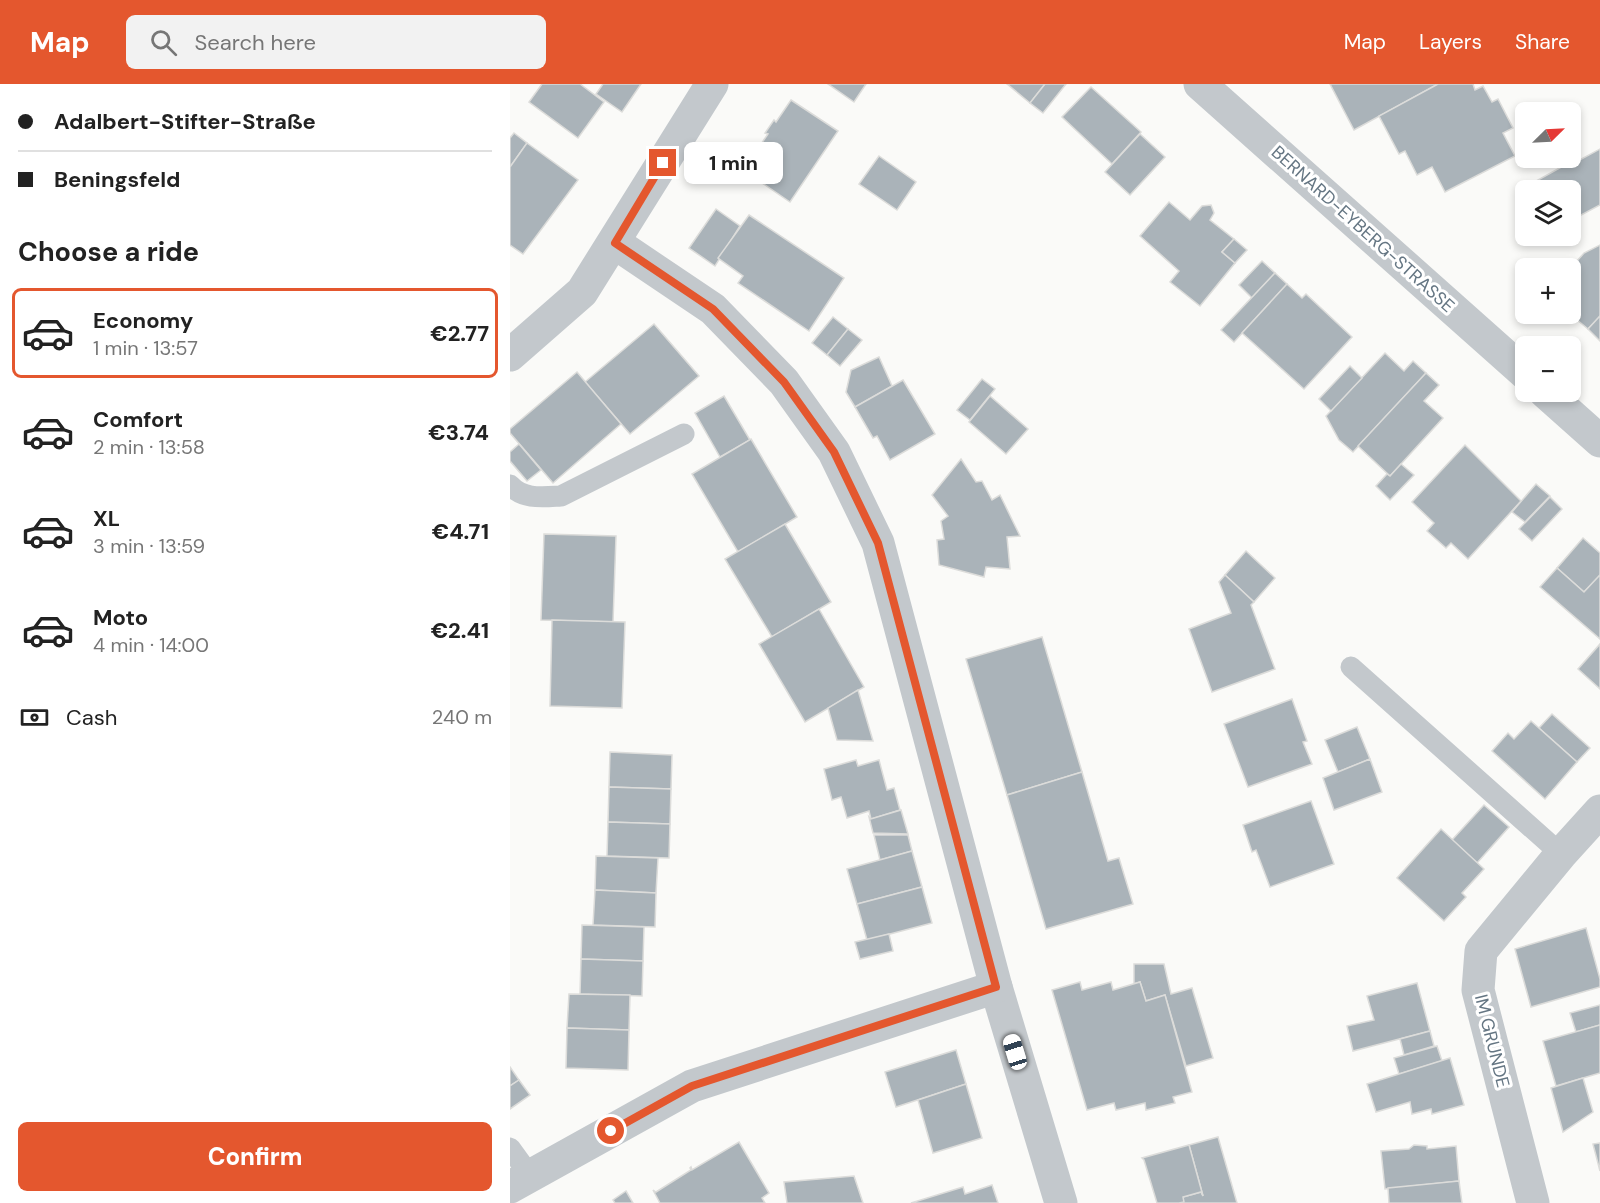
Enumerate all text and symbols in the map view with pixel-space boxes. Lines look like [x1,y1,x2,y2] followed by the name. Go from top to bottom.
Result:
[126,15,546,69] search box
[30,24,90,61] text: Map
[147,26,180,59] icon: search
[195,28,316,57] text: Search here
[1344,28,1386,56] text: Map
[1419,28,1482,56] text: Layers
[1515,28,1570,56] text: Share
[1515,102,1581,168] north arrow
[1515,102,1581,402] map controls
[54,107,316,136] text: Adalbert-Stifter-Straße
[1266,140,1460,318] street label: BERNARD-EYBERG-STRASSE
[684,142,783,184] callout: 1 min
[649,149,676,176] route end
[709,150,758,176] text: 1 min
[54,165,181,194] text: Beningsfeld
[1515,180,1581,246] button: layers
[18,234,199,269] text: Choose a ride
[1515,258,1581,324] button: +
[21,306,75,360] icon: car
[93,306,193,335] text: Economy
[430,319,489,348] text: €2.77
[93,335,198,361] text: 1 min · 13:57
[1515,336,1581,402] button: −
[21,405,75,459] icon: car
[93,405,183,434] text: Comfort
[428,418,489,447] text: €3.74
[93,434,205,460] text: 2 min · 13:58
[21,504,75,558] icon: car
[93,504,120,533] text: XL
[432,517,489,546] text: €4.71
[93,533,205,559] text: 3 min · 13:59
[21,603,75,657] icon: car
[93,603,148,632] text: Moto
[431,616,489,645] text: €2.41
[93,632,209,658] text: 4 min · 14:00
[18,701,51,734] icon: cash
[66,703,117,732] text: Cash
[432,704,492,730] text: 240 m
[1469,992,1515,1090] street label: IM GRUNDE
[1001,1032,1029,1072] car
[597,1117,624,1144] route start
[18,1122,492,1191] button: Confirm

